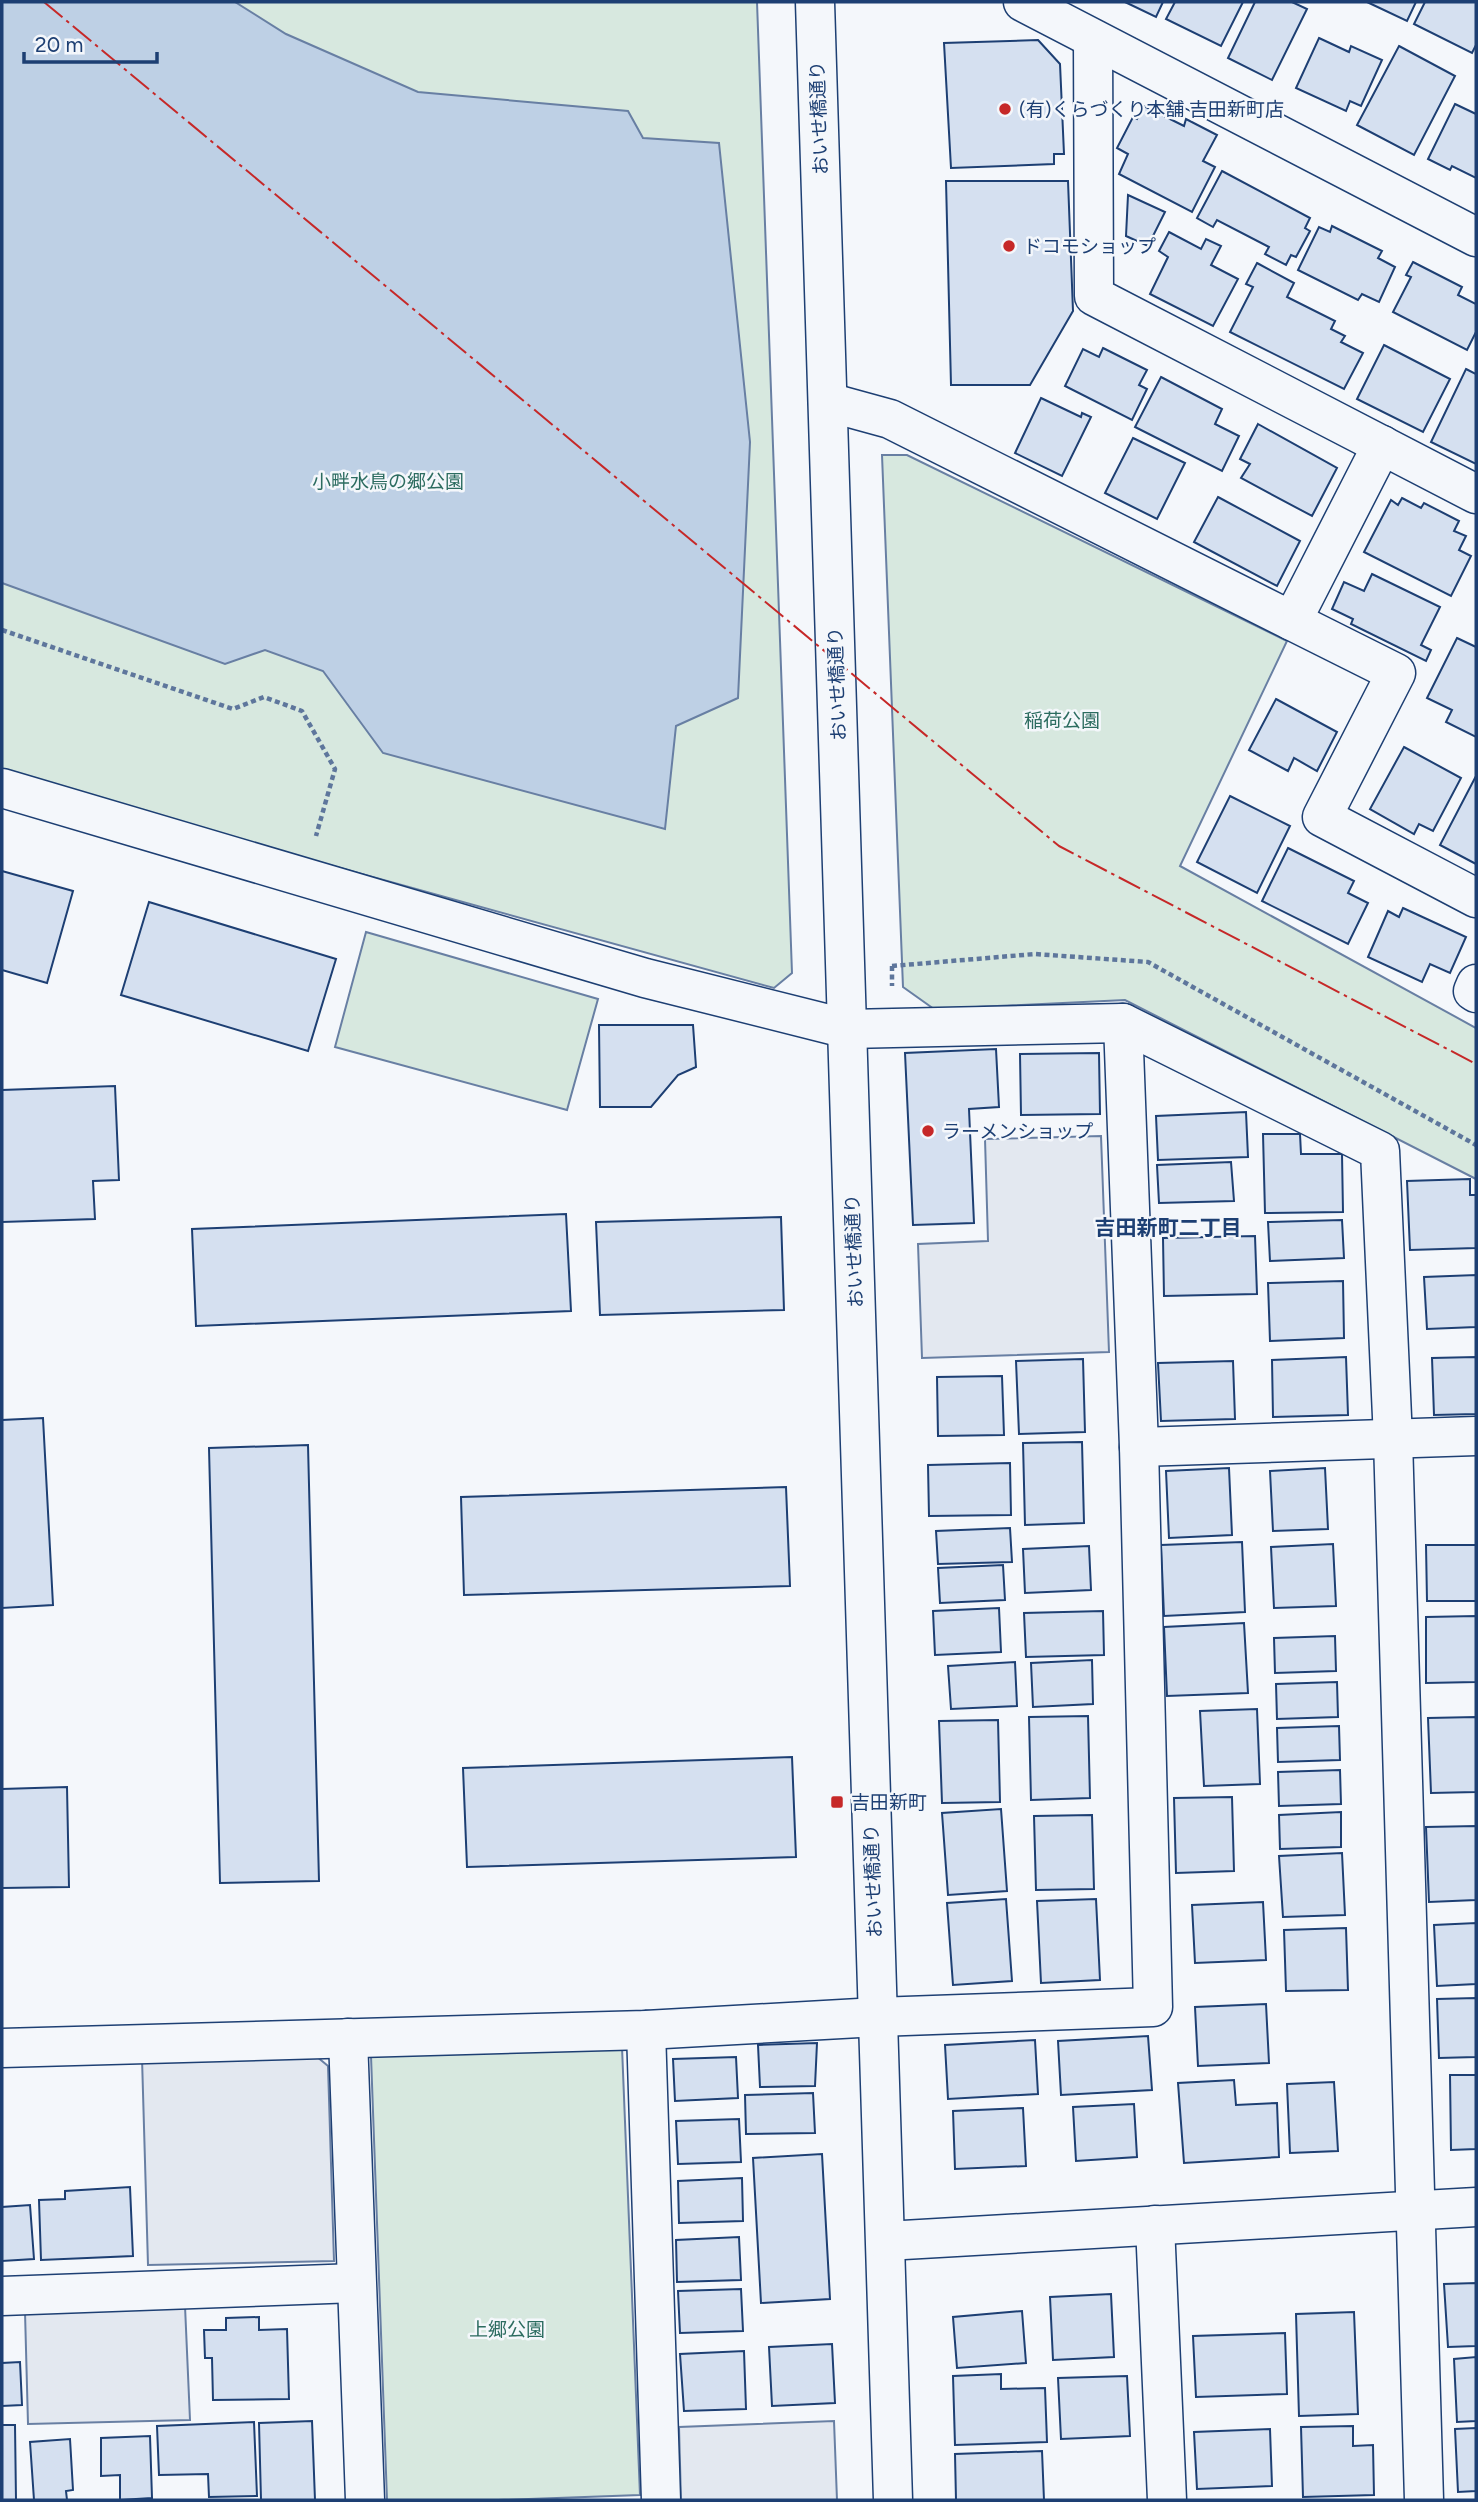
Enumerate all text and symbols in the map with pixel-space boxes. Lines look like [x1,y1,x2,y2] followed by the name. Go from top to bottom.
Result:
[24,21,158,65] scale bar
[35,32,83,57] text: 20 m
[806,61,832,175] street label: おいせ橋通り
[1019,98,1284,121] place label: (有)くらづくり本舗 吉田新町店
[997,101,1013,117] marker: (有)くらづくり本舗 吉田新町店
[1023,235,1156,258] place label: ドコモショップ
[1001,238,1017,254] marker: ドコモショップ
[312,470,464,493] park label: 小畔水鳥の郷公園
[824,627,850,741] street label: おいせ橋通り
[1024,709,1100,732] park label: 稲荷公園
[942,1120,1093,1143] place label: ラーメンショップ
[920,1123,936,1139] marker: ラーメンショップ
[841,1194,867,1308] street label: おいせ橋通り
[1095,1215,1242,1240] district label: 吉田新町二丁目
[851,1791,927,1814] place label: 吉田新町
[829,1794,845,1810] marker: 吉田新町
[860,1824,886,1938] street label: おいせ橋通り
[469,2318,545,2341] park label: 上郷公園

